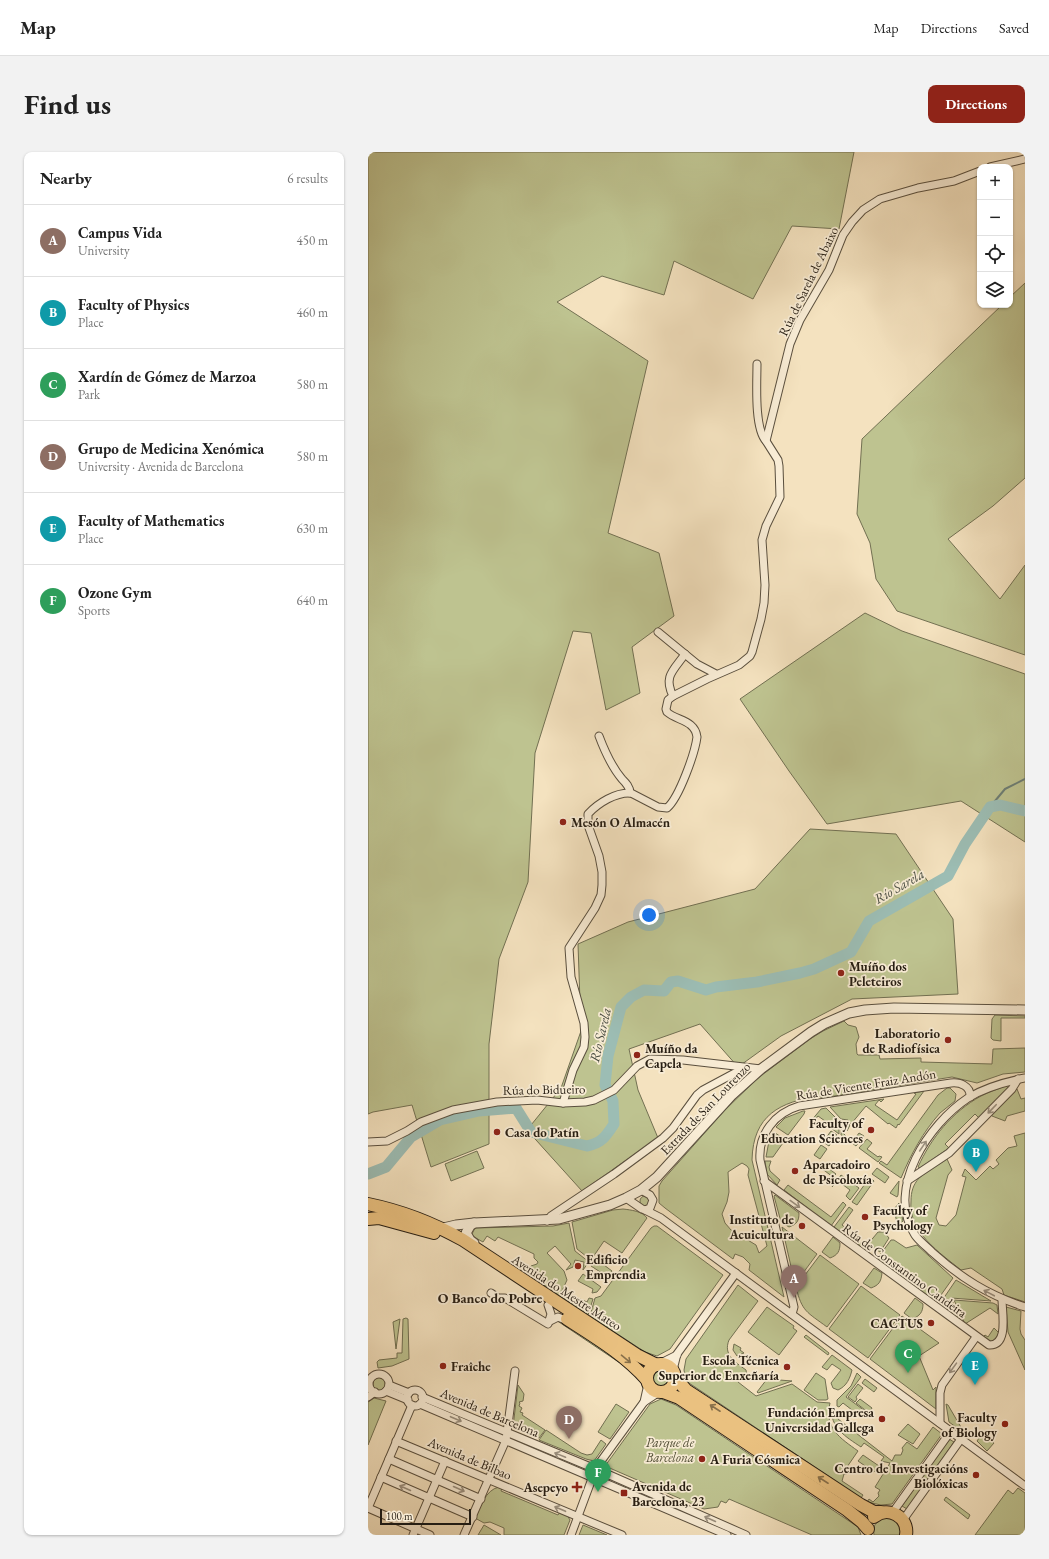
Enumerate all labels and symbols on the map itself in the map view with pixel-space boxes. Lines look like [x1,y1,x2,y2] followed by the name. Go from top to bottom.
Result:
[775,224,842,339] street label: Rúa de Sarela de Abaixo
[571,814,671,831] place label: Mesón O Almacén
[558,817,568,827] marker: Mesón O Almacén
[871,864,928,908] water label: Río Sarela
[639,905,659,925] your location
[849,958,907,990] place label: Muíño dos Peleteiros
[836,968,846,978] marker: Muíño dos Peleteiros
[585,1006,615,1064] water label: Río Sarela
[863,1025,940,1057] place label: Laboratorio de Radiofísica
[943,1035,953,1045] marker: Laboratorio de Radiofísica
[645,1040,698,1072] place label: Muíño da Capela
[632,1050,642,1060] marker: Muíño da Capela
[657,1058,754,1158] street label: Estrada de San Lourenzo
[795,1065,937,1104] street label: Rúa de Vicente Fraiz Andón
[502,1080,586,1099] street label: Rúa do Bidueiro
[988,1104,997,1114] one-way arrow
[761,1115,865,1147] place label: Faculty of Education Sciences
[505,1124,580,1141] place label: Casa do Patín
[866,1125,876,1135] marker: Faculty of Education Sciences
[492,1127,502,1137] marker: Casa do Patín
[963,1139,989,1172] pin: B
[919,1141,927,1152] one-way arrow
[802,1156,872,1188] place label: Aparcadoiro de Psicoloxía
[790,1166,800,1176] marker: Aparcadoiro de Psicoloxía
[789,1200,800,1208] one-way arrow
[873,1202,934,1234] place label: Faculty of Psychology
[728,1211,795,1243] place label: Instituto de Acuicultura
[860,1212,870,1222] marker: Faculty of Psychology
[839,1219,971,1322] street label: Rúa de Constantino Candeira
[797,1221,807,1231] marker: Instituto de Acuicultura
[508,1250,625,1334] street label: Avenida do Mestre Mateo
[586,1251,646,1283] place label: Edificio Emprendia
[573,1261,583,1271] marker: Edificio Emprendia
[781,1265,807,1298] pin: A
[983,1288,995,1296] one-way arrow
[438,1289,542,1307] district label: O Banco do Pobre
[870,1315,923,1332] place label: CACTUS
[926,1318,936,1328] marker: CACTUS
[895,1340,921,1373] pin: C
[659,1352,779,1384] place label: Escola Técnica Superior de Enxeñaría
[962,1352,988,1385] pin: E
[620,1355,631,1364] one-way arrow
[451,1358,491,1375] place label: Fraîche
[438,1361,448,1371] marker: Fraîche
[782,1362,792,1372] marker: Escola Técnica Superior de Enxeñaría
[949,1363,958,1374] one-way arrow
[437,1384,543,1441] street label: Avenida de Barcelona
[710,1404,721,1412] one-way arrow
[765,1404,874,1436] place label: Fundación Empresa Universidad Gallega
[556,1406,582,1439] pin: D
[942,1409,998,1441] place label: Faculty of Biology
[877,1414,887,1424] marker: Fundación Empresa Universidad Gallega
[449,1416,461,1423] one-way arrow
[1000,1419,1010,1429] marker: Faculty of Biology
[425,1433,514,1484] street label: Avenida de Bilbao
[645,1434,695,1466] park label: Parque de Barcelona
[554,1450,566,1458] one-way arrow
[709,1451,800,1468] place label: A Furia Cósmica
[697,1454,707,1464] marker: A Furia Cósmica
[585,1459,611,1492] pin: F
[834,1460,968,1492] place label: Centro de Investigacións Biolóxicas
[971,1470,981,1480] marker: Centro de Investigacións Biolóxicas
[818,1476,829,1484] one-way arrow
[631,1478,705,1510] place label: Avenida de Barcelona, 23
[522,1479,568,1496] place label: Asepeyo
[571,1481,583,1493] marker: Asepeyo
[400,1484,412,1491] one-way arrow
[453,1486,465,1494] one-way arrow
[619,1488,629,1498] marker: Avenida de Barcelona, 23
[554,1505,566,1512] one-way arrow
[380,1507,471,1526] scale bar
[704,1515,716,1523] one-way arrow

